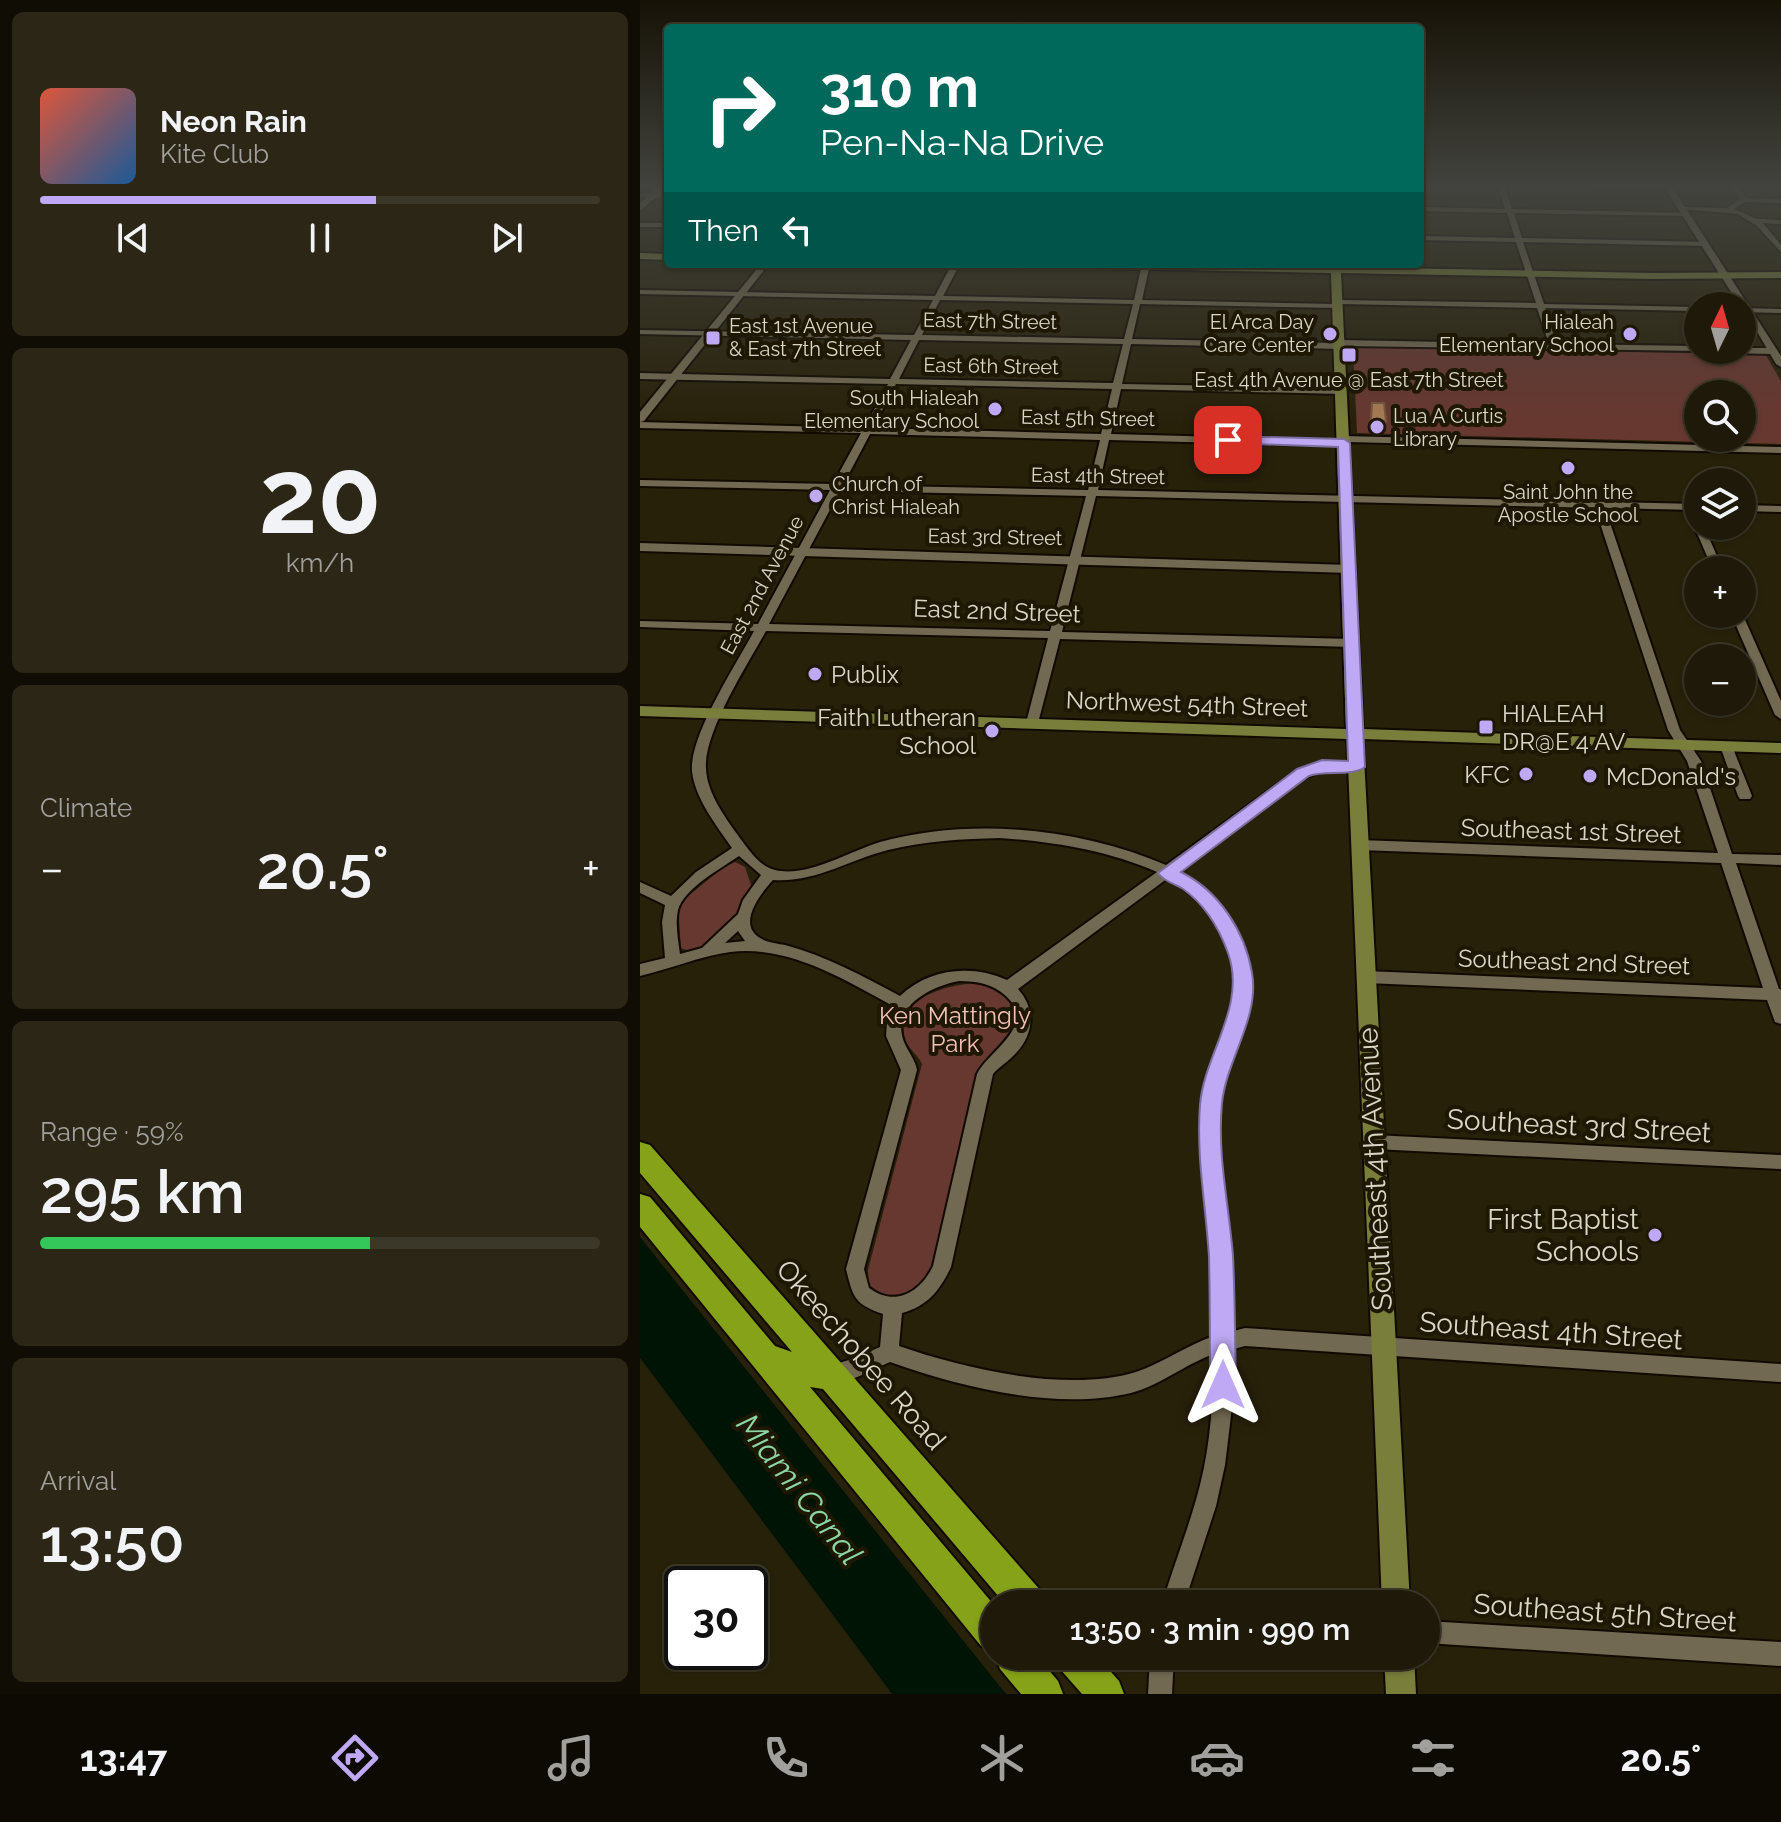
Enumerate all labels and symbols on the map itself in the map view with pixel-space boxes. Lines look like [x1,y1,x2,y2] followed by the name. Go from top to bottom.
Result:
[1684,292,1756,364] north arrow
[923,308,1058,334] street label: East 7th Street
[1204,310,1314,357] place label: El Arca Day Care Center
[1439,310,1615,357] place label: Hialeah Elementary School
[729,314,882,361] place label: East 1st Avenue & East 7th Street
[1321,325,1339,343] marker: El Arca Day Care Center
[1621,325,1639,343] marker: Hialeah Elementary School
[704,329,722,347] marker: East 1st Avenue & East 7th Street
[1340,346,1358,364] marker: East 4th Avenue @ East 7th Street
[923,353,1059,379] street label: East 6th Street
[1194,368,1504,392] place label: East 4th Avenue @ East 7th Street
[804,386,980,433] place label: South Hialeah Elementary School
[986,400,1004,418] marker: South Hialeah Elementary School
[1393,404,1503,451] place label: Lua A Curtis Library
[1021,405,1156,431] street label: East 5th Street
[1194,406,1262,474] pin
[1368,418,1386,436] marker: Lua A Curtis Library
[1559,459,1577,477] marker: Saint John the Apostle School
[1031,463,1166,489] street label: East 4th Street
[832,472,960,519] place label: Church of Christ Hialeah
[1498,480,1639,527] place label: Saint John the Apostle School
[807,487,825,505] marker: Church of Christ Hialeah
[715,511,809,658] street label: East 2nd Avenue
[927,524,1063,550] street label: East 3rd Street
[913,594,1081,628] street label: East 2nd Street
[831,660,899,689] place label: Publix
[806,665,824,683] marker: Publix
[1065,685,1309,723] street label: Northwest 54th Street
[1502,699,1625,756] place label: HIALEAH DR@E 4 AV
[817,703,976,760] place label: Faith Lutheran School
[1477,718,1495,736] marker: HIALEAH DR@E 4 AV
[983,722,1001,740] marker: Faith Lutheran School
[1464,760,1510,789] place label: KFC
[1606,762,1736,791] place label: McDonald's
[1517,765,1535,783] marker: KFC
[1581,767,1599,785] marker: McDonald's
[1460,813,1682,849] street label: Southeast 1st Street
[1457,943,1691,981] street label: Southeast 2nd Street
[879,1001,1031,1058] park label: Ken Mattingly Park
[1351,1027,1399,1311] street label: Southeast 4th Avenue
[1446,1103,1712,1149] street label: Southeast 3rd Street
[1487,1203,1640,1268] place label: First Baptist Schools
[1646,1226,1664,1244] marker: First Baptist Schools
[770,1253,952,1457] street label: Okeechobee Road
[1418,1305,1684,1357] street label: Southeast 4th Street
[1181,1343,1265,1427] position arrow
[730,1406,870,1572] water label: Miami Canal
[664,1566,768,1670] speed limit sign: 30
[1472,1587,1738,1639] street label: Southeast 5th Street

